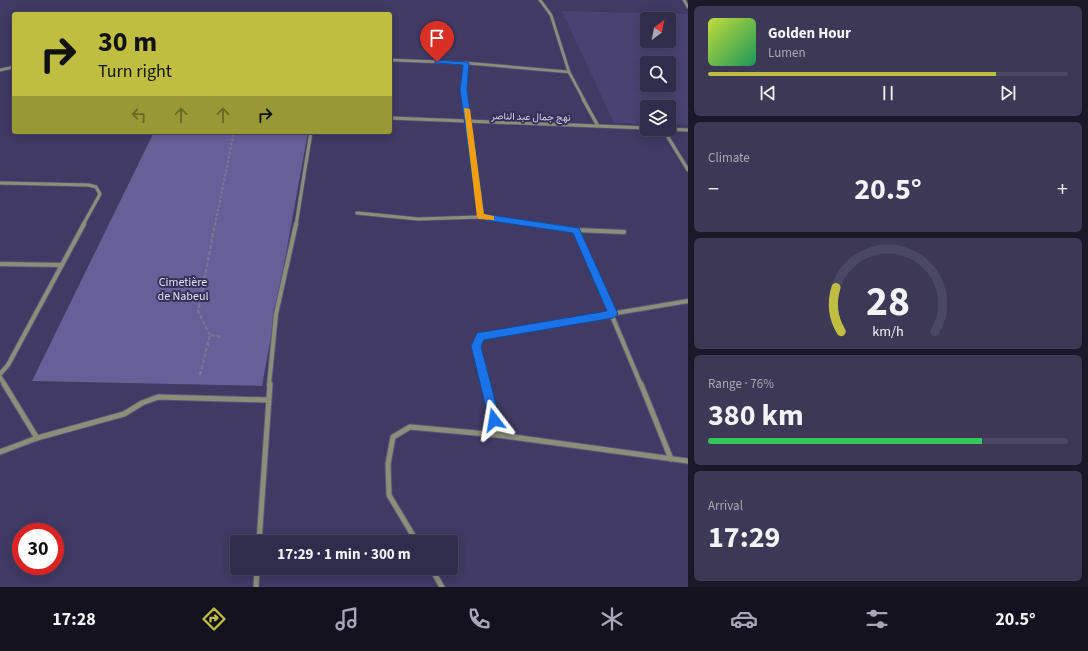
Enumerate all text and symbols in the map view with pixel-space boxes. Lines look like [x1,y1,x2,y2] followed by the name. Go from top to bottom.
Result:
[640,12,676,48] north arrow
[640,12,676,136] map controls
[420,21,454,62] pin
[98,22,157,62] text: 30 m
[768,23,851,44] text: Golden Hour
[426,27,448,49] icon: arrive
[32,28,84,80] icon: right
[768,44,806,62] text: Lumen
[640,56,676,92] button: search
[98,59,172,84] text: Turn right
[757,82,779,104] icon: previous
[877,82,899,104] icon: pause
[997,82,1019,104] icon: next
[640,100,676,136] button: layers
[128,104,150,126] icon: left
[170,104,192,126] icon: ahead
[212,104,234,126] icon: ahead
[254,104,276,126] icon: right
[490,109,571,125] street label: نهج جمال عبد الناصر
[708,149,750,167] text: Climate
[854,168,922,211] text: 20.5°
[708,173,719,205] text: −
[1057,173,1068,205] text: +
[866,271,910,331] text: 28
[157,274,209,305] park label: Cimetière de Nabeul
[872,320,904,341] text: km/h
[708,375,774,393] text: Range · 76%
[708,394,804,437] text: 380 km
[473,399,515,441] position arrow
[708,497,743,515] text: Arrival
[708,516,780,559] text: 17:29
[12,523,64,575] speed limit sign: 30
[277,544,411,565] text: 17:29 · 1 min · 300 m
[200,605,228,633] icon: directions
[333,605,361,633] icon: music
[465,605,493,633] icon: phone
[598,605,626,633] icon: climate
[730,605,758,633] icon: car
[863,605,891,633] icon: filters
[52,607,96,632] text: 17:28
[995,607,1036,632] text: 20.5°

